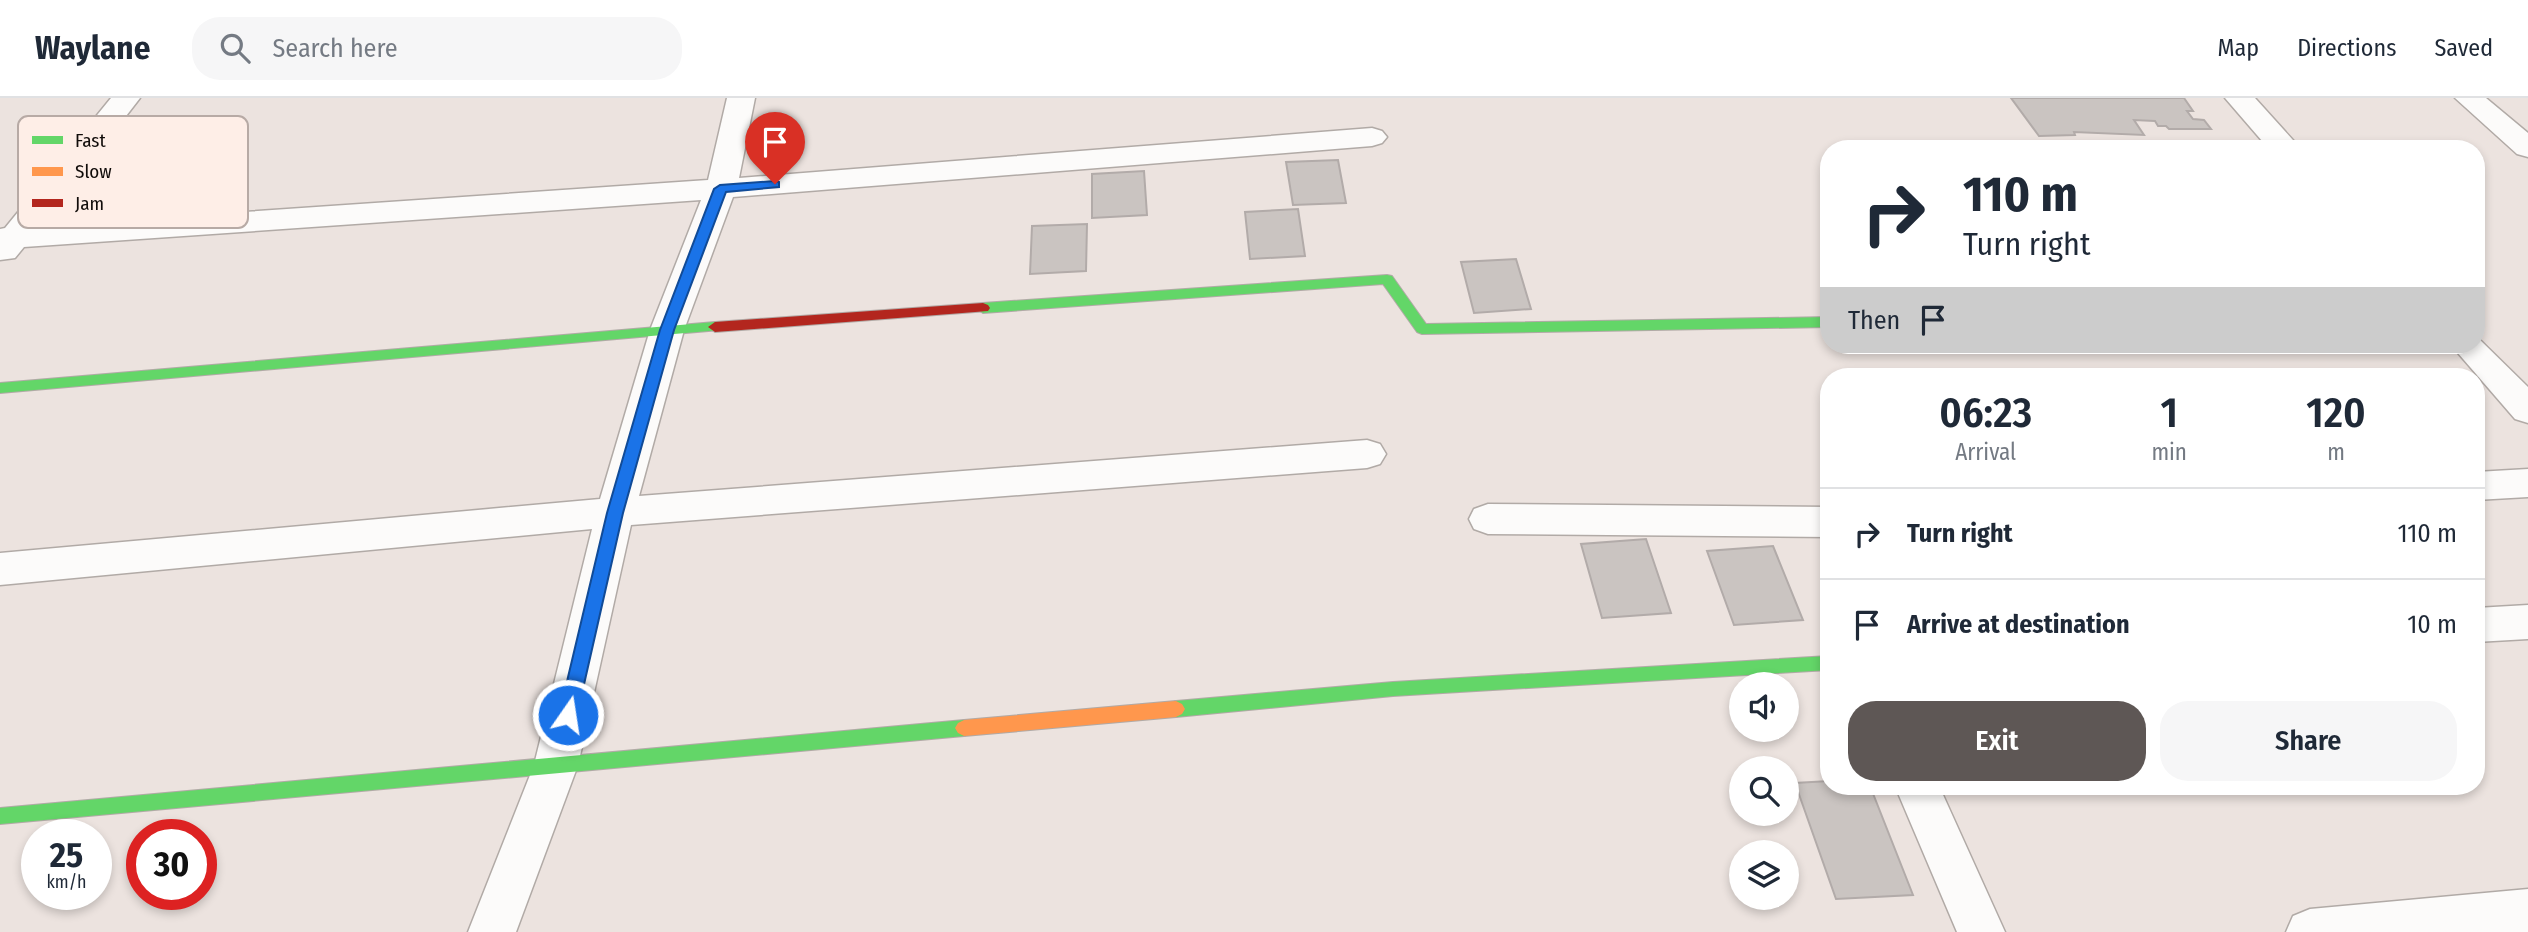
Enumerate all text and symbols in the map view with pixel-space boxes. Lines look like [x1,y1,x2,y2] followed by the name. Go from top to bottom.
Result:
[192,17,682,80] search box
[35,28,150,68] text: Waylane
[216,29,254,67] icon: search
[272,33,398,64] text: Search here
[2218,34,2259,62] text: Map
[2297,34,2396,62] text: Directions
[2434,34,2493,62] text: Saved
[745,112,805,184] pin
[18,116,248,228] legend
[756,123,794,161] icon: arrive
[75,129,106,152] text: Fast
[75,160,112,183] text: Slow
[1963,165,2078,224] text: 110 m
[1848,168,1939,259] icon: right
[75,192,104,215] text: Jam
[1963,225,2090,263] text: Turn right
[1914,301,1952,339] icon: arrive
[1848,305,1900,336] text: Then
[1939,388,2032,438] text: 06:23
[2160,388,2178,438] text: 1
[2306,388,2366,438] text: 120
[1955,438,2016,466] text: Arrival
[2151,438,2187,466] text: min
[2327,438,2345,466] text: m
[1848,515,1886,553] icon: right
[1907,518,2013,549] text: Turn right
[2397,518,2457,549] text: 110 m
[1848,606,1886,644] icon: arrive
[1907,609,2130,640] text: Arrive at destination
[2407,609,2457,640] text: 10 m
[1729,672,1799,910] map controls
[1729,672,1799,742] button: sound
[531,678,605,752] position arrow
[1848,701,2146,781] button: Exit
[2160,701,2457,781] button: Share
[1729,756,1799,826] button: search
[126,819,217,910] speed limit sign: 30
[50,834,83,876] text: 25
[1729,840,1799,910] button: layers
[46,871,87,893] text: km/h

